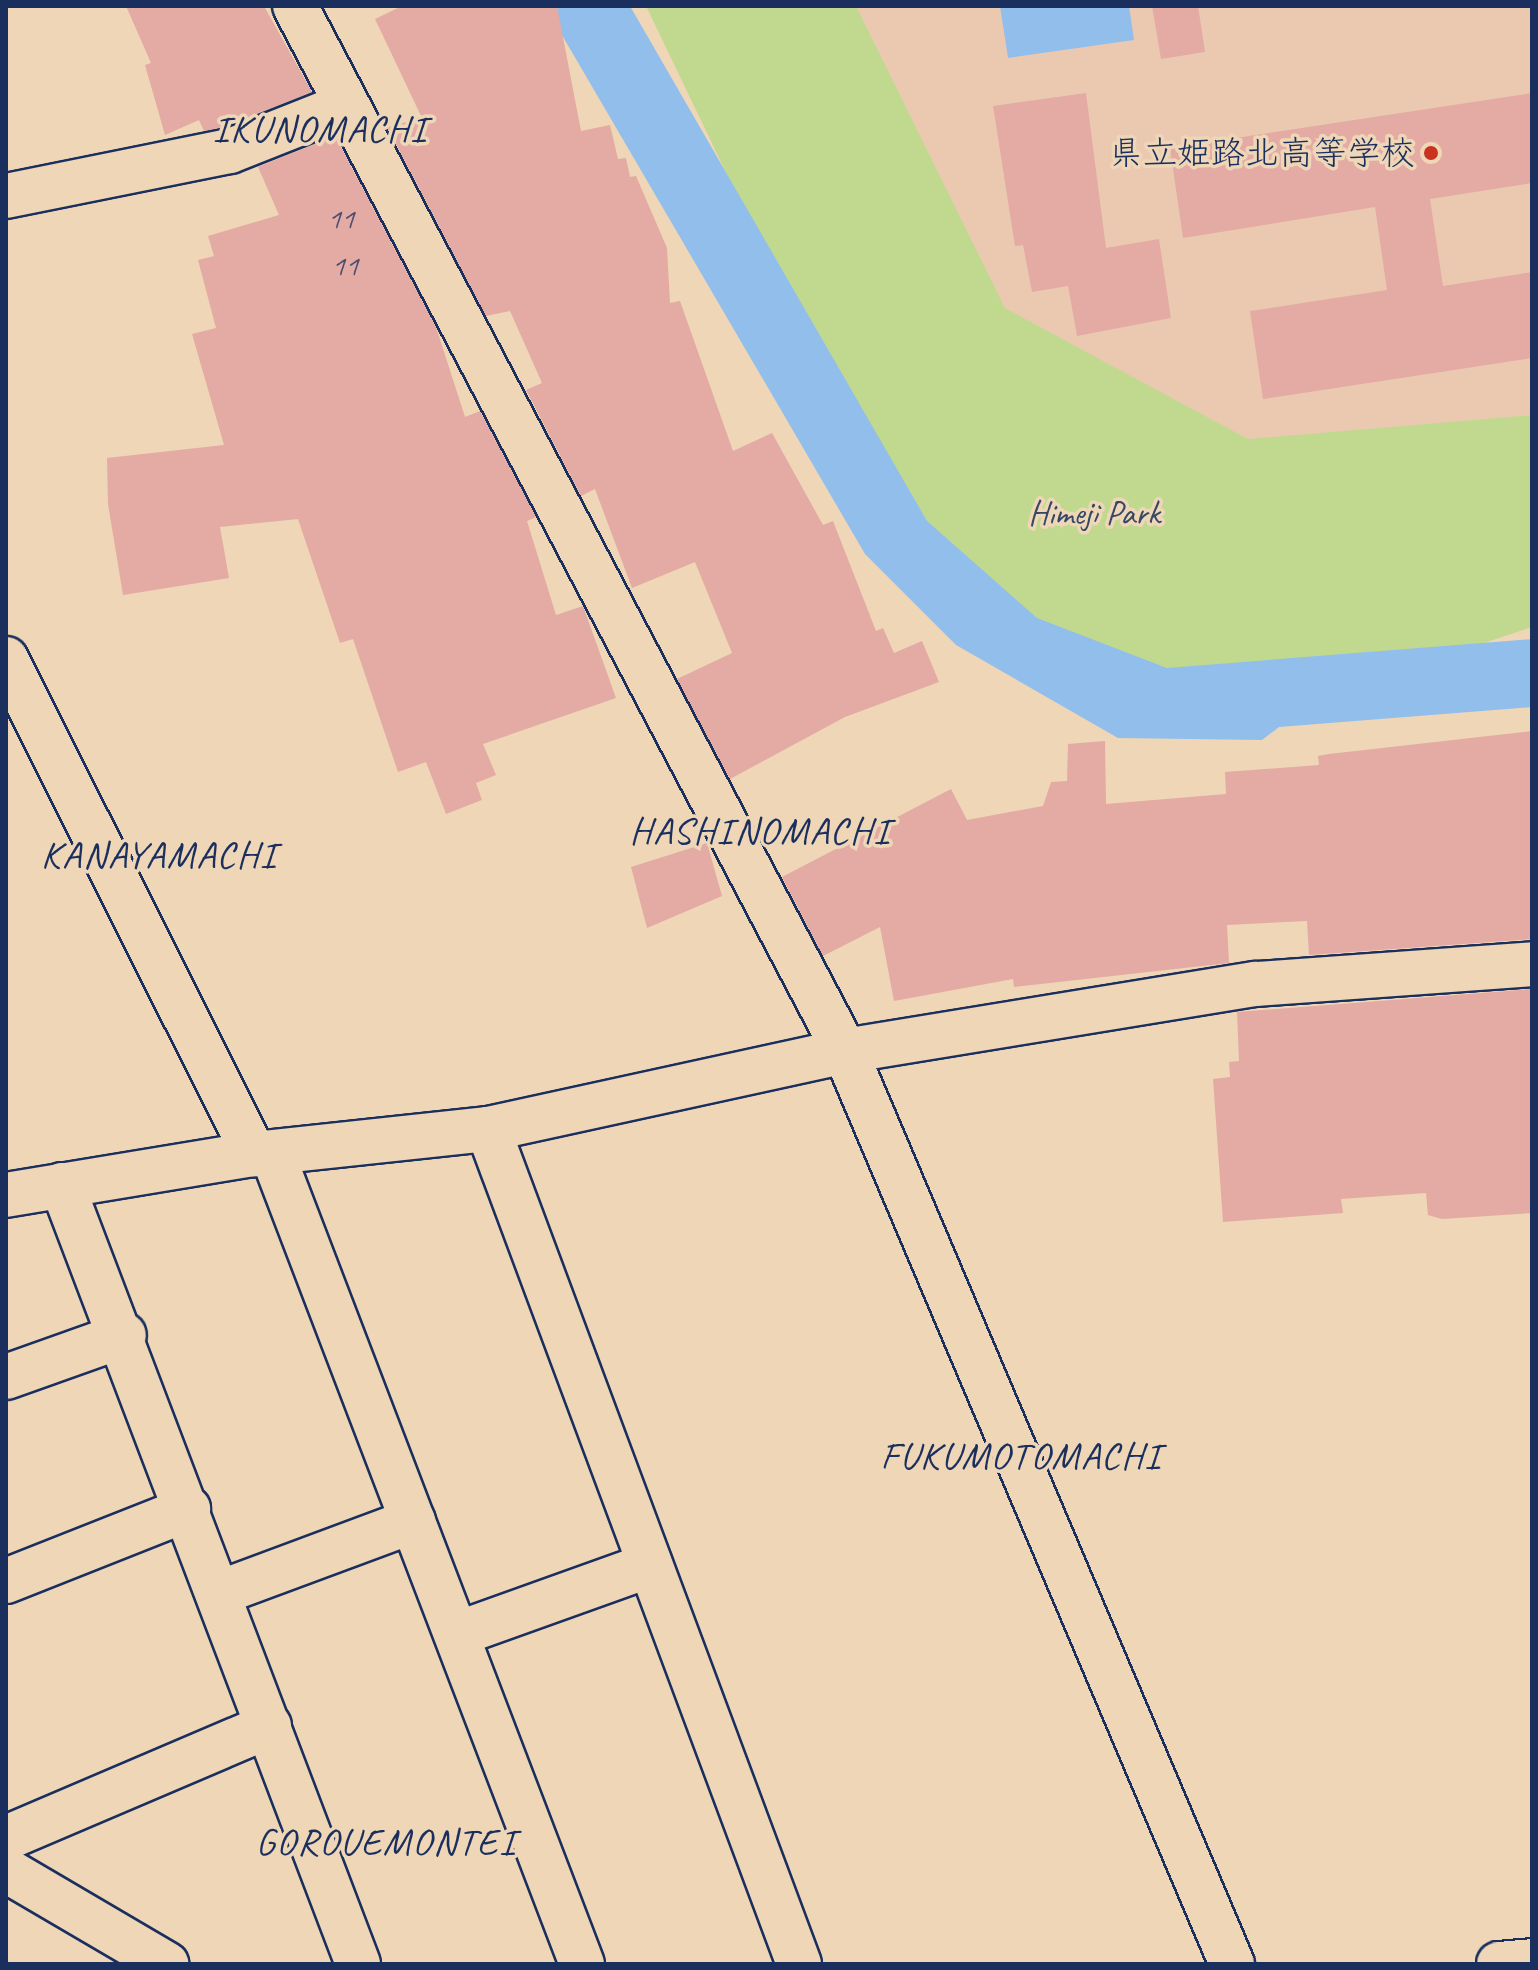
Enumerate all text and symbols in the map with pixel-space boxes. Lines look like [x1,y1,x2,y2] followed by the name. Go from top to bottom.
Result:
[213,106,427,152] district label: IKUNOMACHI
[1109,133,1415,173] place label: 県立姫路北高等学校
[1422,144,1440,162] marker: 県立姫路北高等学校
[328,200,354,236] house number: 11
[332,247,358,283] house number: 11
[1028,493,1160,533] park label: Himeji Park
[629,808,891,854] district label: HASHINOMACHI
[41,832,277,878] district label: KANAYAMACHI
[880,1433,1162,1479] district label: FUKUMOTOMACHI
[257,1819,515,1865] district label: GOROUEMONTEI

